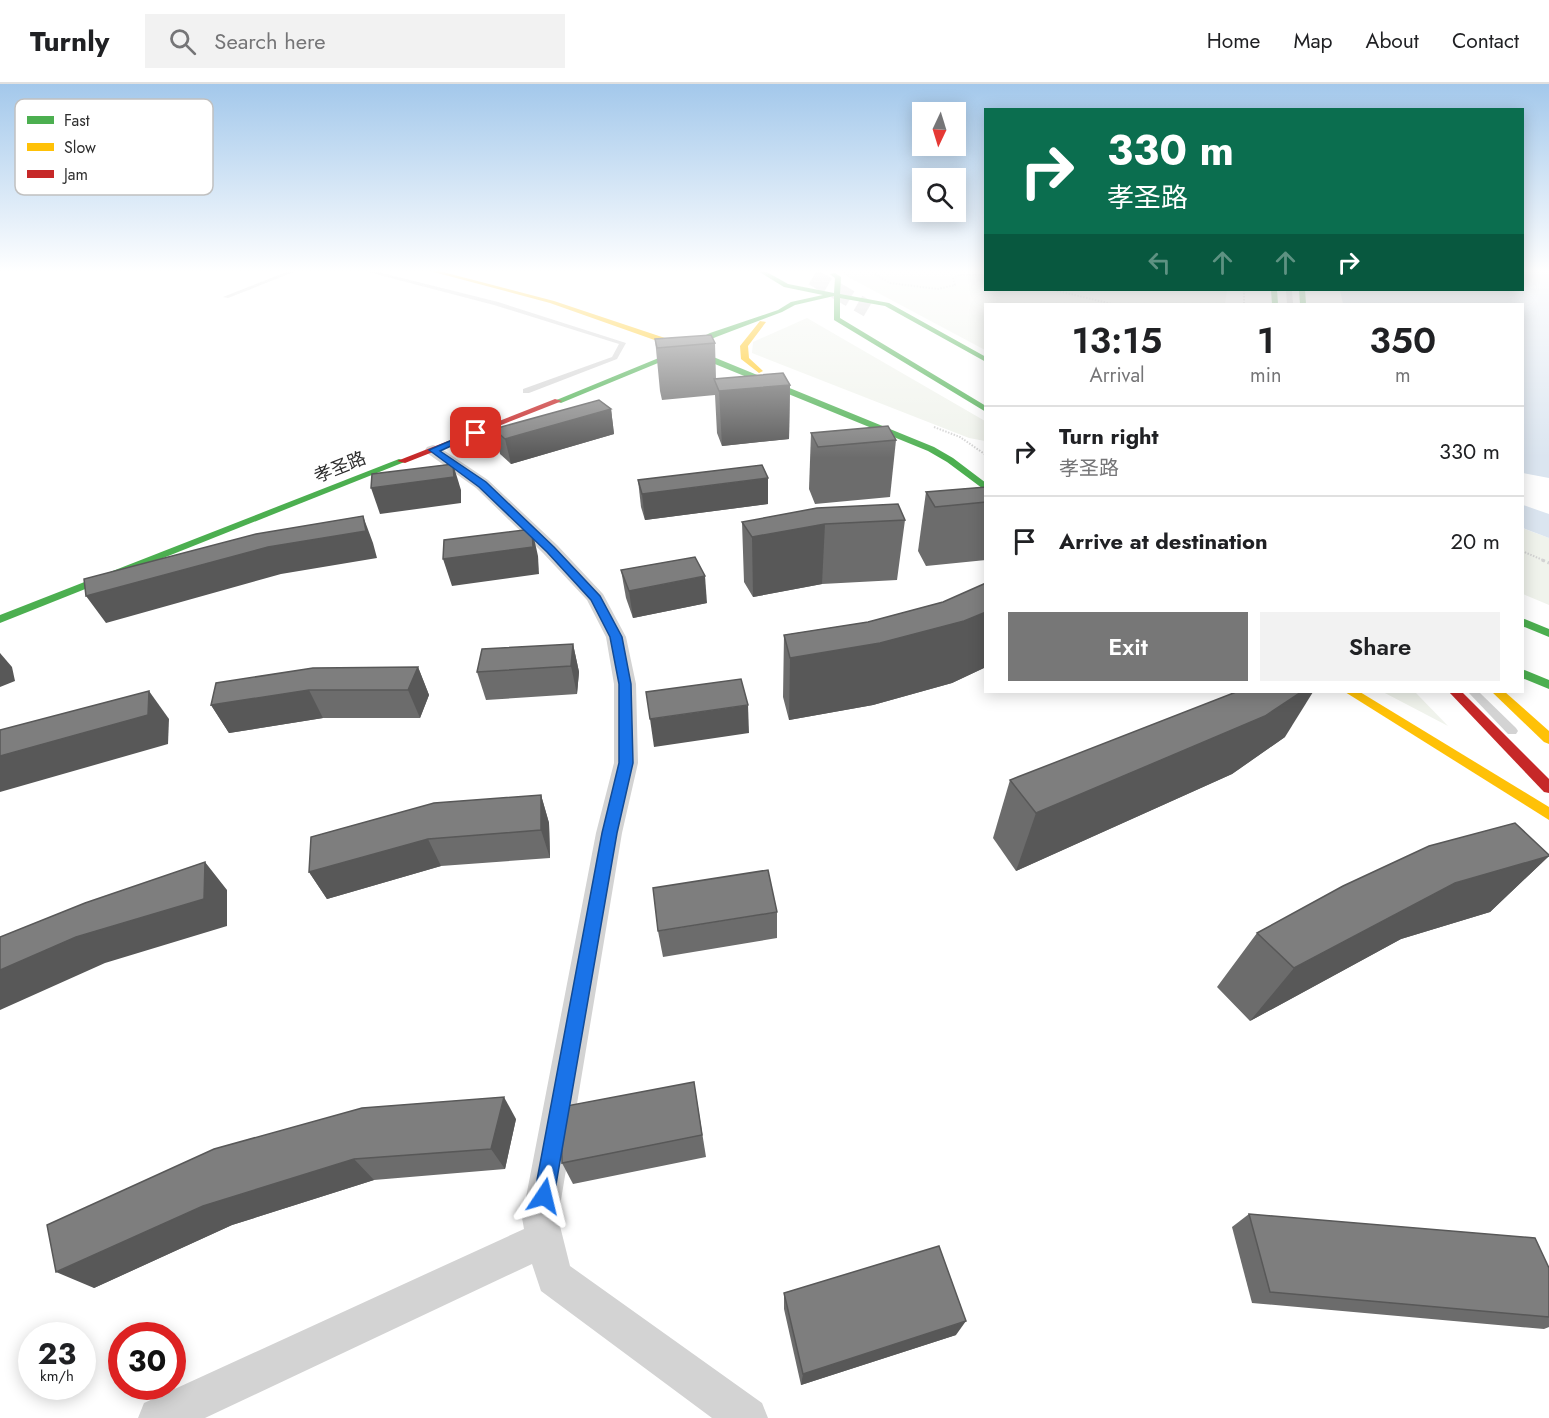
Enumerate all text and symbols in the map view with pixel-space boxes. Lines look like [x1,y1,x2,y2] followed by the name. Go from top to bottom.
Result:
[145,14,565,68] search box
[30,21,109,62] text: Turnly
[166,25,199,58] icon: search
[214,25,326,57] text: Search here
[1207,26,1260,56] text: Home
[1293,26,1333,56] text: Map
[1366,26,1419,56] text: About
[1452,26,1519,56] text: Contact
[15,99,213,195] legend
[912,102,966,156] north arrow
[912,102,966,222] map controls
[64,109,90,132] text: Fast
[1107,120,1234,181] text: 330 m
[1008,132,1086,210] icon: right
[64,136,96,159] text: Slow
[62,163,88,186] text: Jam
[912,168,966,222] button: search
[1107,178,1188,217] text: 孝圣路
[1143,246,1176,279] icon: left
[1206,246,1239,279] icon: ahead
[1269,246,1302,279] icon: ahead
[1332,246,1365,279] icon: right
[1072,314,1162,366] text: 13:15
[1257,314,1275,366] text: 1
[1369,314,1436,366] text: 350
[1089,361,1145,390] text: Arrival
[1250,361,1281,390] text: min
[1395,361,1411,390] text: m
[450,407,501,458] pin
[459,416,492,449] icon: arrive
[1059,420,1159,452] text: Turn right
[1008,435,1041,468] icon: right
[1439,435,1500,467] text: 330 m
[310,445,370,489] street label: 孝圣路
[1059,454,1119,483] text: 孝圣路
[1008,525,1041,558] icon: arrive
[1059,525,1268,557] text: Arrive at destination
[1451,525,1500,557] text: 20 m
[1008,612,1248,681] button: Exit
[1260,612,1500,681] button: Share
[512,1164,576,1228] position arrow
[108,1322,186,1400] speed limit sign: 30
[38,1332,76,1375] text: 23
[40,1365,74,1387] text: km/h

